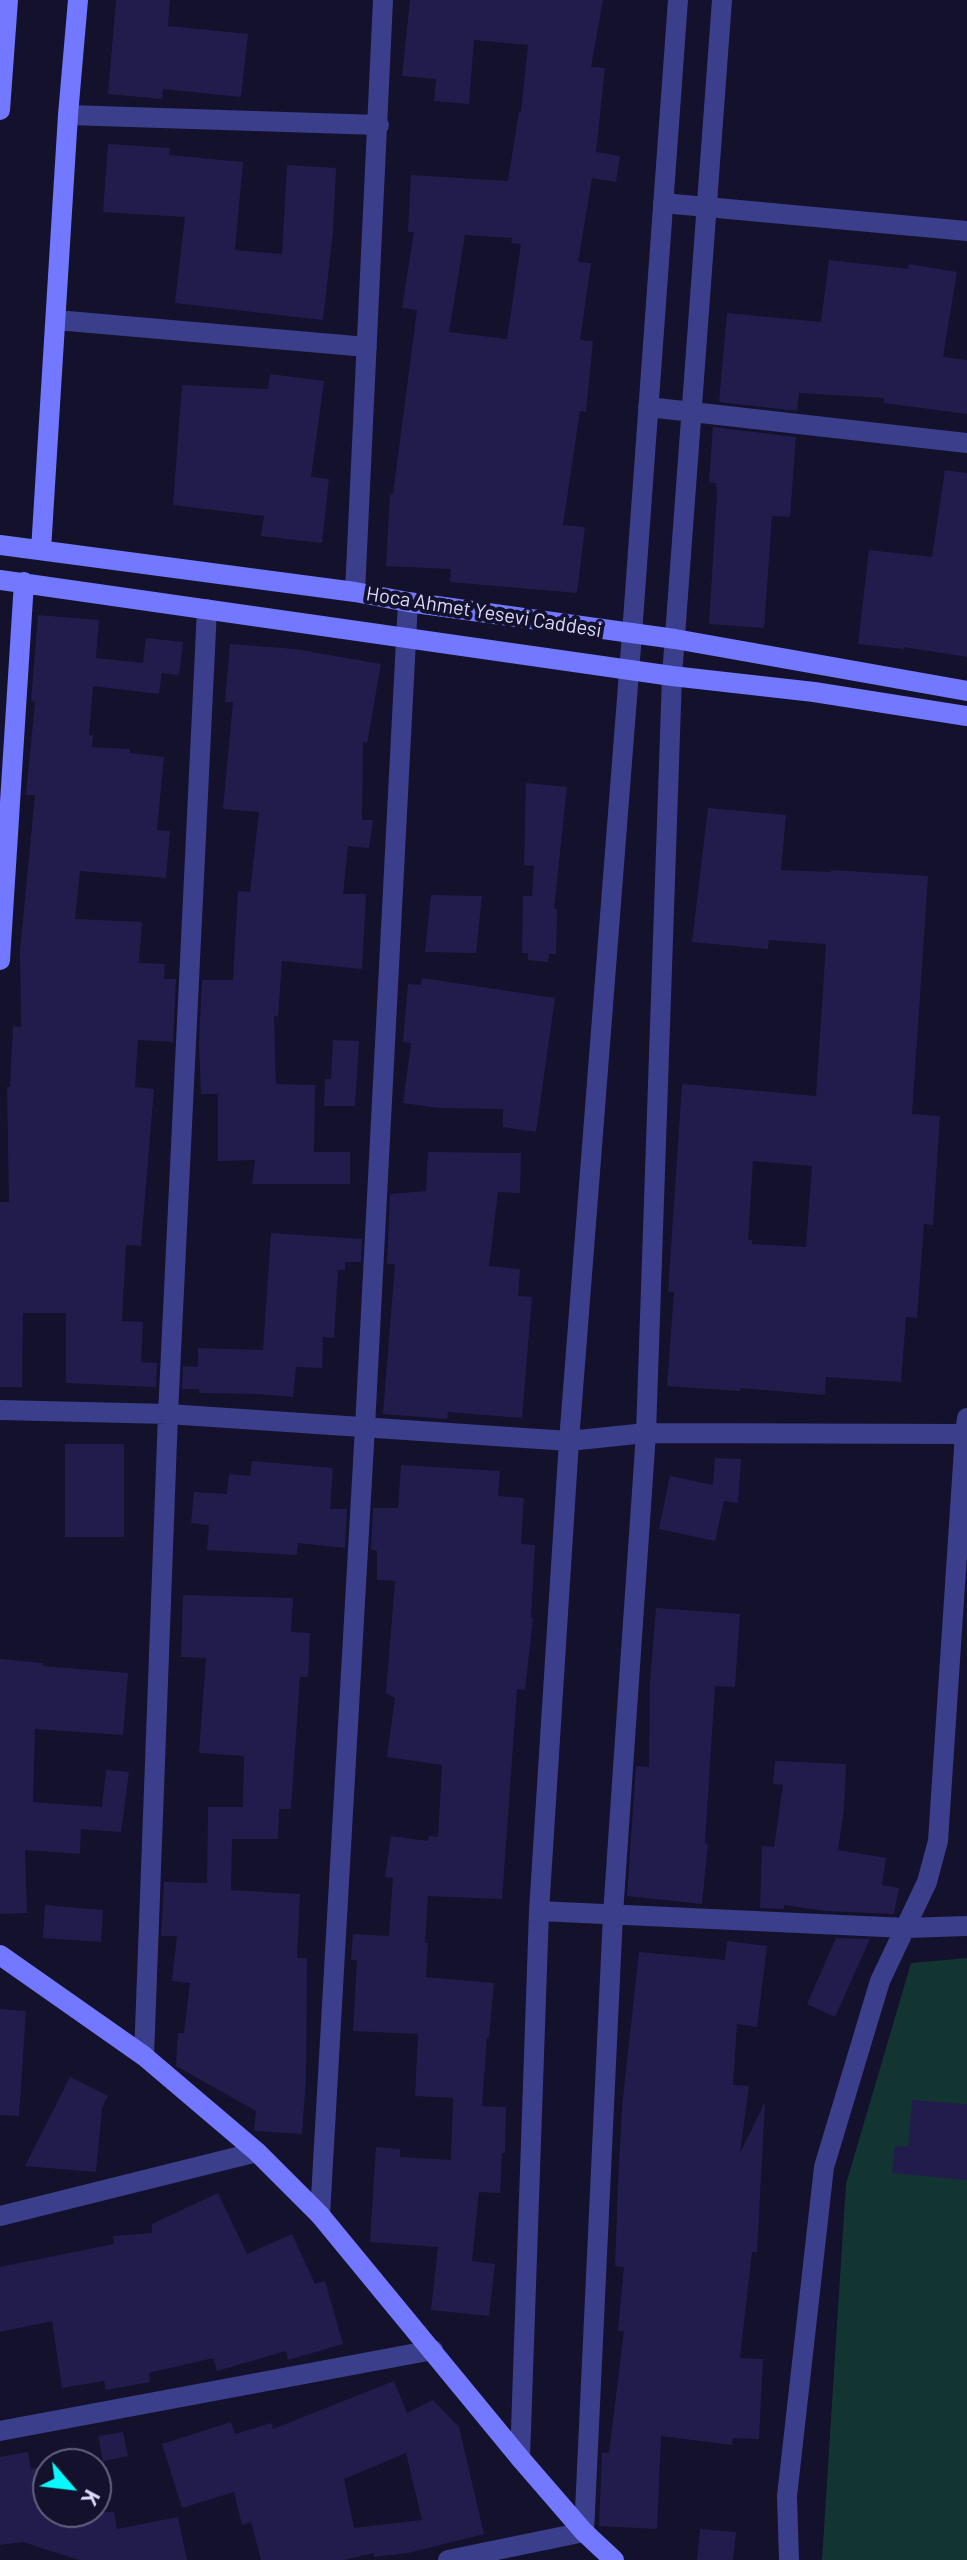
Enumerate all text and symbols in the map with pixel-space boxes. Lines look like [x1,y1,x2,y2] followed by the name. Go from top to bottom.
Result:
[364,582,604,642] street label: Hoca Ahmet Yesevi Caddesi
[32,2448,112,2528] north arrow
[77,2486,106,2511] text: K

